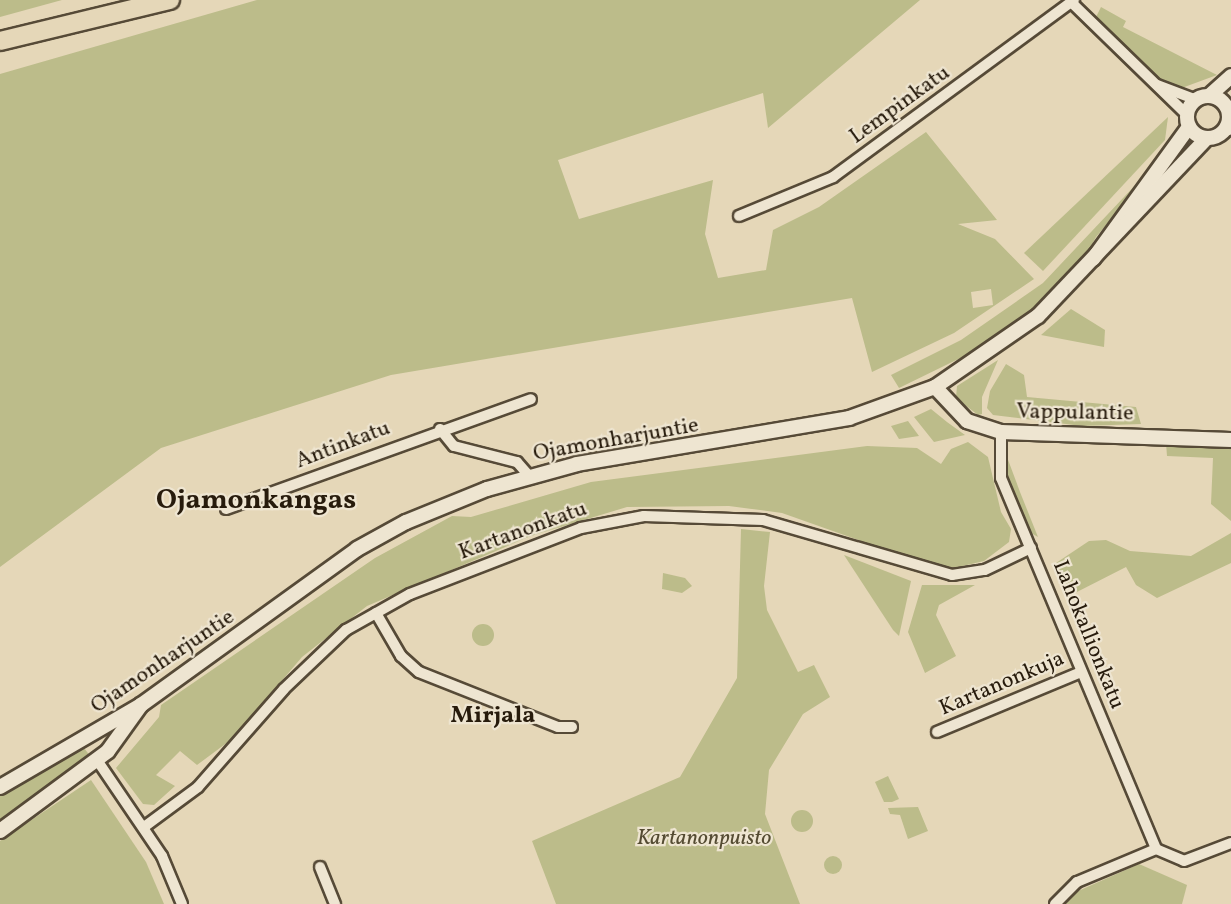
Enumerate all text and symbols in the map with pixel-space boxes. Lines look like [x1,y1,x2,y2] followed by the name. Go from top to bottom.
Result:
[845,60,955,150] street label: Lempinkatu
[1016,399,1134,427] street label: Vappulantie
[531,412,701,468] street label: Ojamonharjuntie
[292,415,394,475] street label: Antinkatu
[156,484,356,518] district label: Ojamonkangas
[455,496,591,566] street label: Kartanonkatu
[1046,557,1130,713] street label: Lahokallionkatu
[86,604,240,720] street label: Ojamonharjuntie
[935,646,1069,722] street label: Kartanonkuja
[451,703,535,731] district label: Mirjala
[637,826,771,852] park label: Kartanonpuisto

